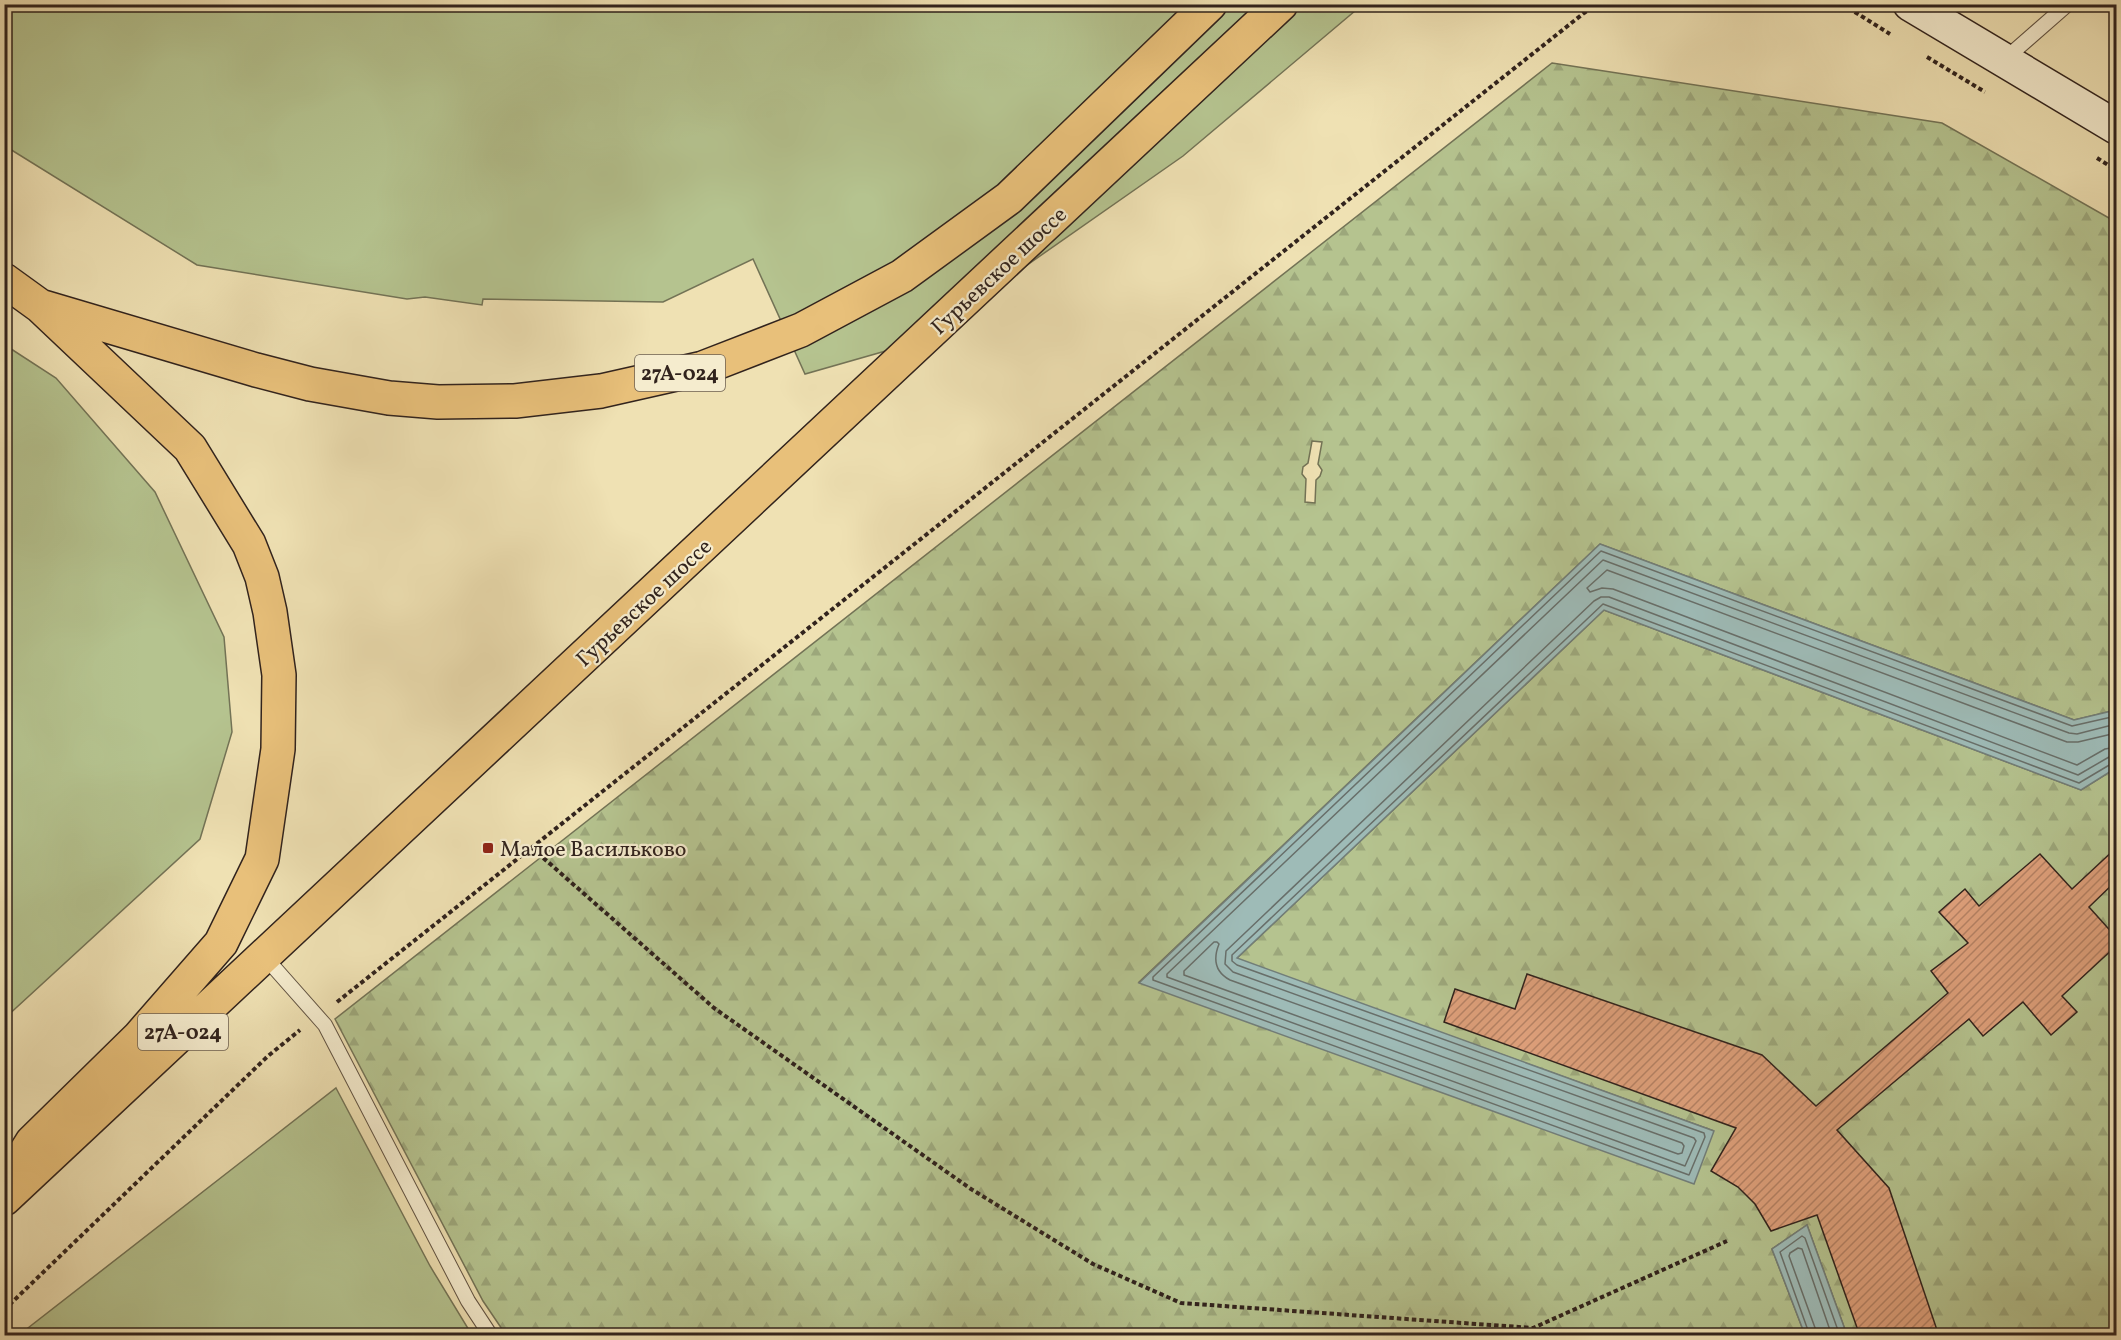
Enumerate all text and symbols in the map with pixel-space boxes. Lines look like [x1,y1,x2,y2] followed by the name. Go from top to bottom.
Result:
[925,201,1075,343] street label: Гурьевское шоссе
[635,355,725,391] road number: 27А-024
[570,533,720,675] street label: Гурьевское шоссе
[500,835,687,866] place label: Малое Васильково
[481,841,495,855] marker: Малое Васильково
[138,1014,228,1050] road number: 27А-024

